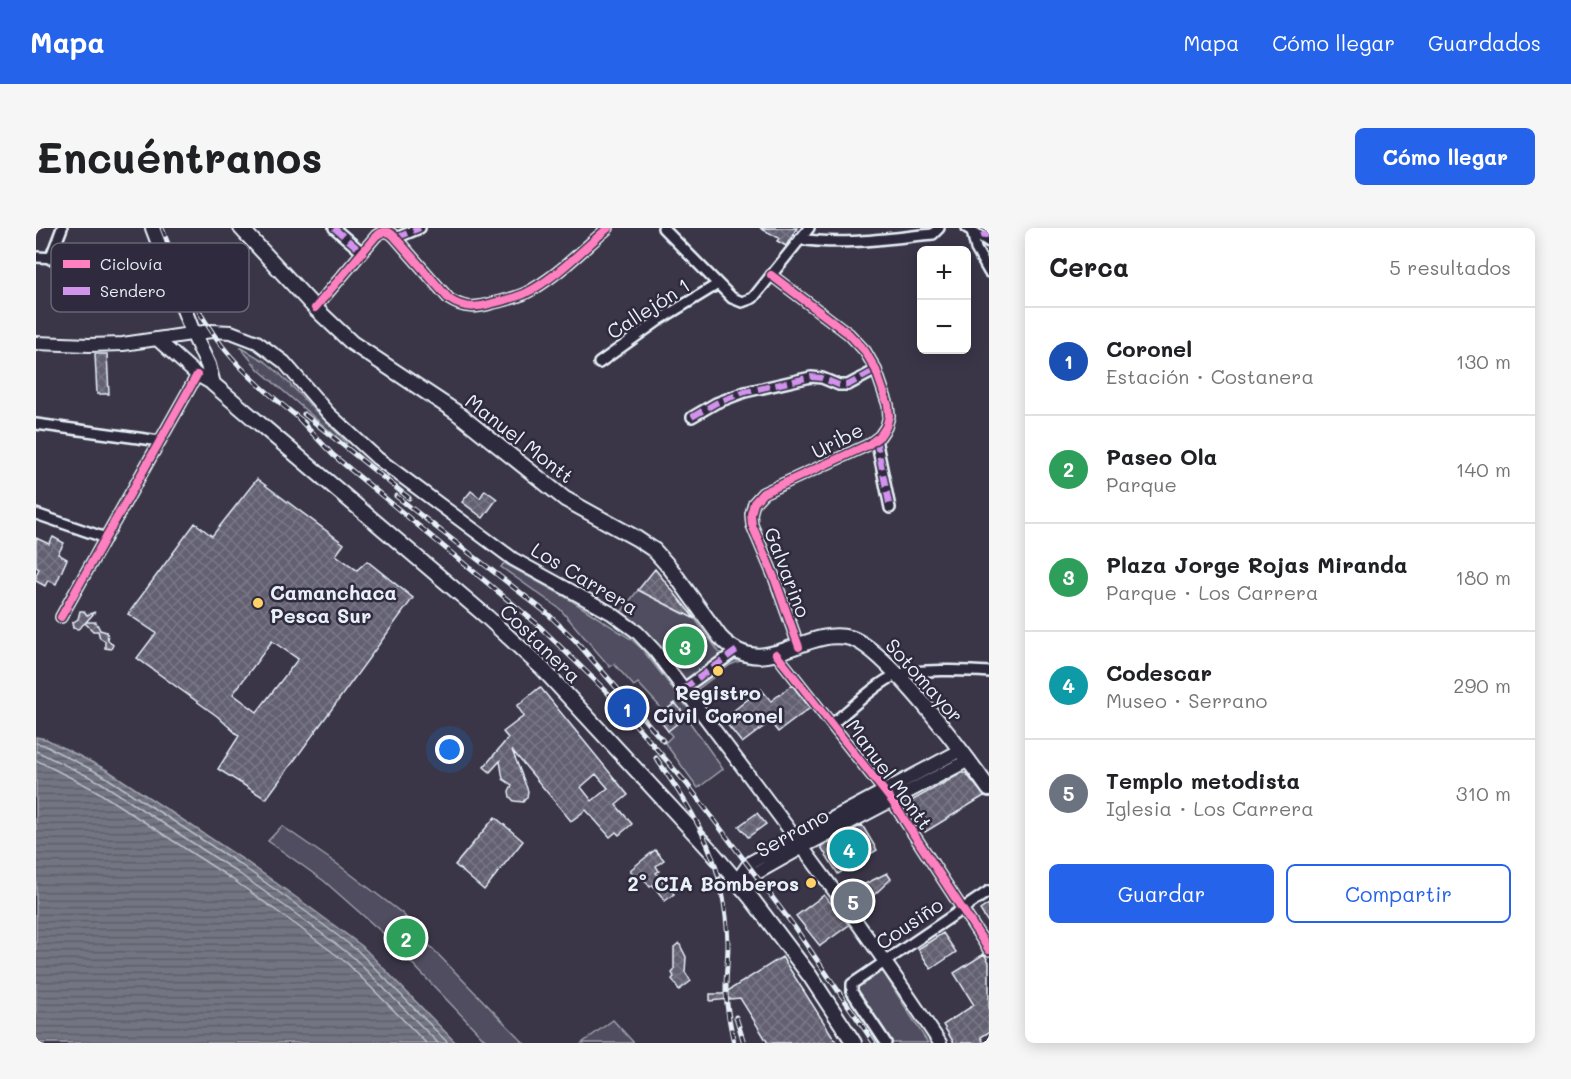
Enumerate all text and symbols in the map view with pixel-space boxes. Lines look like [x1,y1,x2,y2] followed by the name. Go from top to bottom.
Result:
[30,24,105,60] text: Mapa
[1183,29,1239,56] text: Mapa
[1272,29,1395,56] text: Cómo llegar
[1428,29,1541,56] text: Guardados
[1355,128,1535,185] button: Cómo llegar
[36,129,322,184] text: Encuéntranos
[51,243,249,312] legend
[917,246,971,354] map controls
[917,246,971,300] button: +
[1049,250,1129,284] text: Cerca
[100,253,163,274] text: Ciclovía
[1389,254,1511,280] text: 5 resultados
[601,271,695,345] street label: Callejón 1
[100,280,165,301] text: Sendero
[917,300,971,354] button: −
[1106,334,1192,363] text: Coronel
[1064,348,1073,374] text: 1
[1456,348,1511,374] text: 130 m
[1106,363,1314,389] text: Estación · Costanera
[460,388,580,488] street label: Manuel Montt
[807,416,867,464] street label: Uribe
[1106,442,1217,471] text: Paseo Ola
[1063,456,1074,482] text: 2
[1456,456,1511,482] text: 140 m
[1106,471,1177,497] text: Parque
[759,523,817,621] street label: Galvarino
[527,536,643,620] street label: Los Carrera
[1106,550,1407,579] text: Plaza Jorge Rojas Miranda
[1063,564,1075,590] text: 3
[1455,564,1511,590] text: 180 m
[270,579,397,628] place label: Camanchaca Pesca Sur
[1106,579,1319,605] text: Parque · Los Carrera
[251,596,265,610] marker: Camanchaca Pesca Sur
[495,598,587,688] street label: Costanera
[666,624,704,668] pin: 3
[880,632,970,728] street label: Sotomayor
[1106,658,1212,687] text: Codescar
[711,664,725,678] marker: Registro Civil Coronel
[1062,672,1075,698] text: 4
[1453,672,1511,698] text: 290 m
[653,679,783,728] place label: Registro Civil Coronel
[608,686,646,730] pin: 1
[1106,687,1267,713] text: Museo · Serrano
[841,713,939,835] street label: Manuel Montt
[435,735,464,764] your location
[1106,766,1300,795] text: Templo metodista
[1063,780,1074,806] text: 5
[1456,780,1511,806] text: 310 m
[1106,795,1314,821] text: Iglesia · Los Carrera
[751,801,833,863] street label: Serrano
[830,826,868,872] pin: 4
[1049,864,1274,923] button: Guardar
[1286,864,1511,923] button: Compartir
[628,870,799,896] place label: 2° CIA Bomberos
[804,876,818,890] marker: 2° CIA Bomberos
[834,878,872,924] pin: 5
[870,891,948,955] street label: Cousiño
[386,916,425,960] pin: 2

